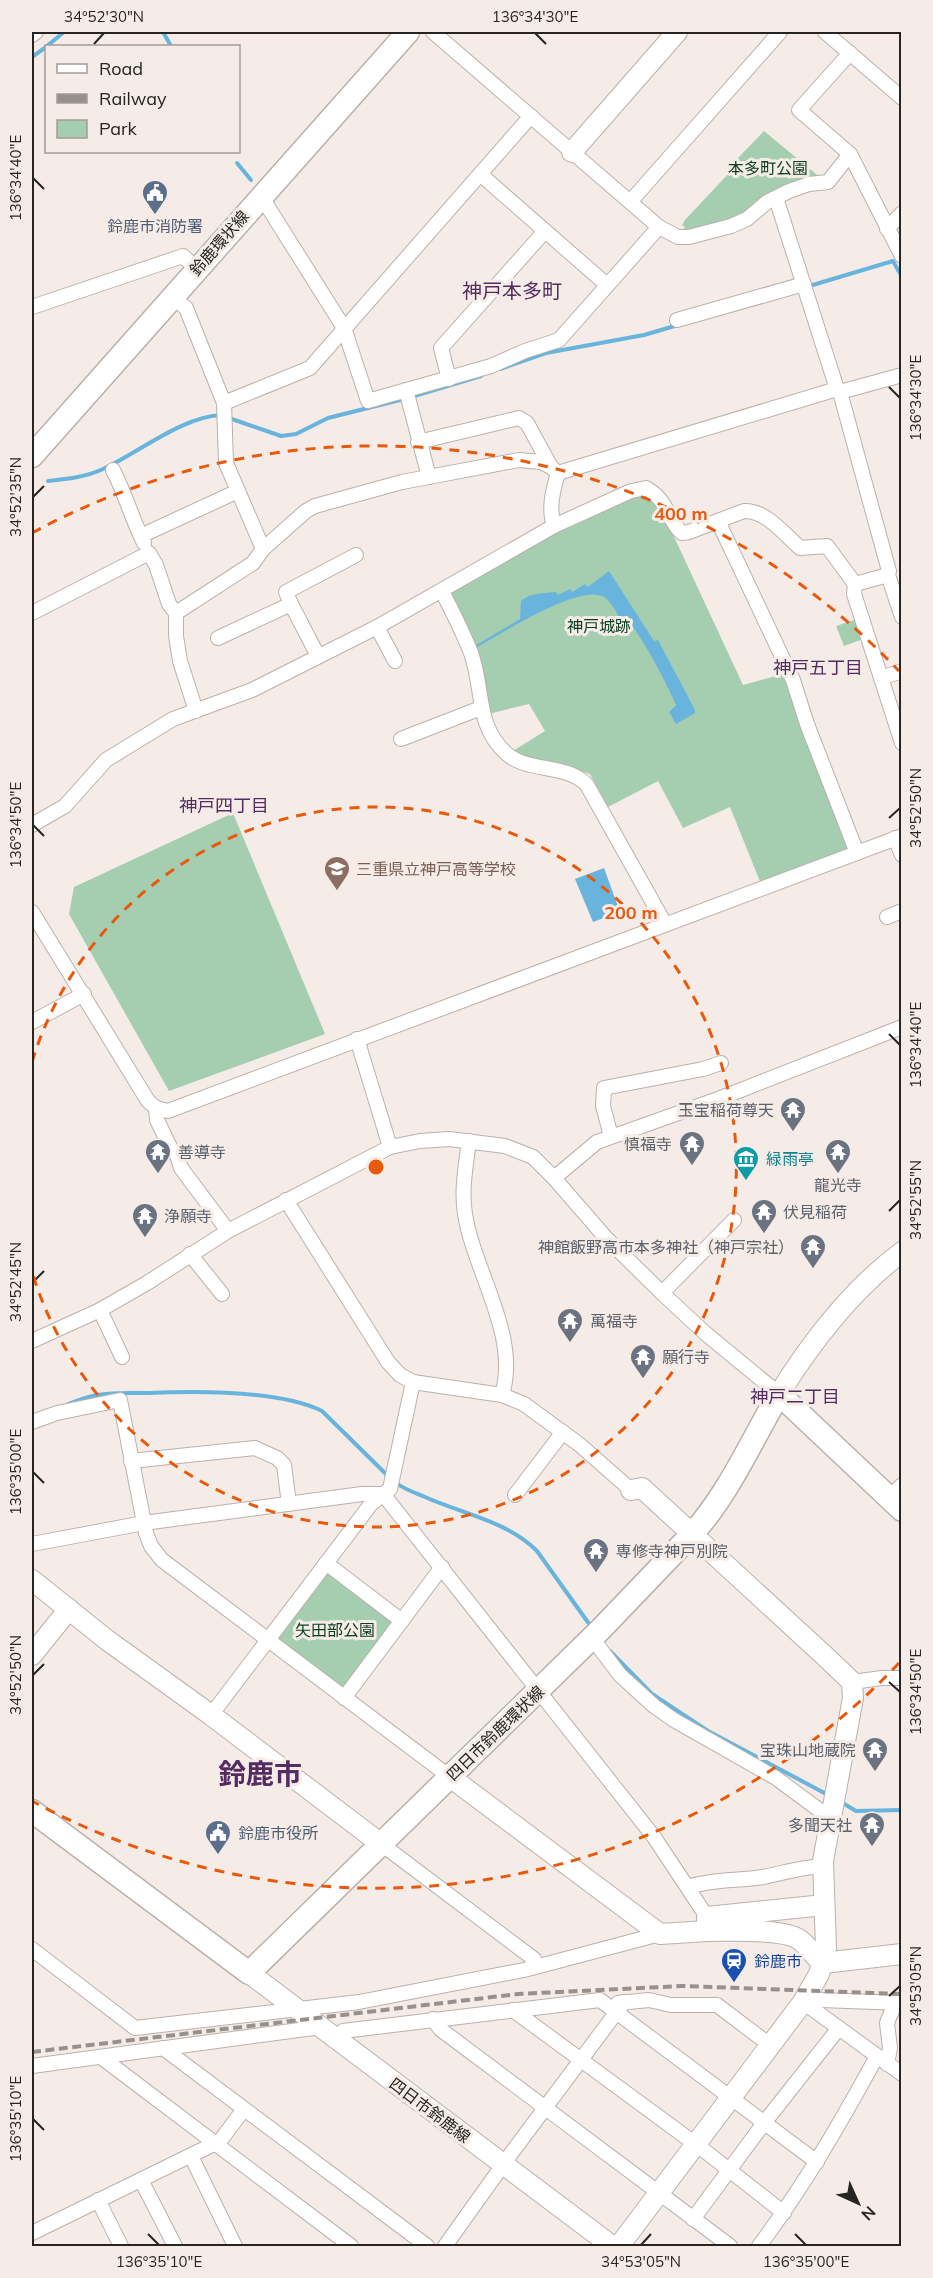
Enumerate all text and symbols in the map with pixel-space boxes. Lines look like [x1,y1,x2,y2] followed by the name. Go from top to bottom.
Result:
[64,7,144,26] text: 34°52'30"N
[492,7,578,26] text: 136°34'30"E
[45,45,240,153] legend
[99,57,143,80] text: Road
[99,87,167,110] text: Railway
[99,117,138,140] text: Park
[6,135,25,221] text: 136°34'40"E
[728,158,808,178] park label: 本多町公園
[140,178,170,216] public building icon: 鈴鹿市消防署
[185,206,253,280] street label: 鈴鹿環状線
[107,216,203,236] place label: 鈴鹿市消防署
[462,278,562,303] district label: 神戸本多町
[906,355,925,441] text: 136°34'30"E
[6,457,25,537] text: 34°52'35"N
[654,502,708,525] text: 400 m
[567,616,631,636] park label: 神戸城跡
[773,656,863,679] district label: 神戸五丁目
[906,768,925,848] text: 34°52'50"N
[6,782,25,868] text: 136°34'50"E
[179,794,269,817] district label: 神戸四丁目
[322,854,352,892] school or university icon: 三重県立神戸高等学校
[356,859,516,879] place label: 三重県立神戸高等学校
[604,901,658,924] text: 200 m
[906,1002,925,1088] text: 136°34'40"E
[778,1095,808,1133] temple icon: 玉宝稲荷尊天
[678,1100,774,1120] place label: 玉宝稲荷尊天
[677,1129,707,1167] temple icon: 慎福寺
[624,1134,672,1154] place label: 慎福寺
[143,1137,173,1175] temple icon: 善導寺
[823,1137,853,1175] temple icon: 龍光寺
[178,1142,226,1162] place label: 善導寺
[731,1144,761,1182] museum icon: 緑雨亭
[766,1149,814,1169] place label: 緑雨亭
[366,1157,386,1177] centre of rings
[906,1160,925,1240] text: 34°52'55"N
[814,1175,862,1195] place label: 龍光寺
[749,1197,779,1235] temple icon: 伏見稲荷
[130,1201,160,1239] temple icon: 浄願寺
[783,1202,847,1222] place label: 伏見稲荷
[164,1206,212,1226] place label: 浄願寺
[798,1232,828,1270] temple icon: 神館飯野高市本多神社（神戸宗社）
[538,1237,794,1257] place label: 神館飯野高市本多神社（神戸宗社）
[6,1242,25,1322] text: 34°52'45"N
[555,1306,585,1344] temple icon: 萬福寺
[590,1311,638,1331] place label: 萬福寺
[628,1342,658,1380] temple icon: 願行寺
[662,1347,710,1367] place label: 願行寺
[750,1385,840,1408] district label: 神戸二丁目
[6,1429,25,1515] text: 136°35'00"E
[581,1536,611,1574] temple icon: 専修寺神戸別院
[616,1541,728,1561] place label: 専修寺神戸別院
[295,1620,375,1640] park label: 矢田部公園
[6,1635,25,1715] text: 34°52'50"N
[906,1649,925,1735] text: 136°34'50"E
[442,1681,548,1785] street label: 四日市鈴鹿環状線
[860,1735,890,1773] temple icon: 宝珠山地蔵院
[760,1740,856,1760] place label: 宝珠山地蔵院
[218,1756,302,1791] district label: 鈴鹿市
[857,1810,887,1848] temple icon: 多聞天社
[788,1815,852,1835] place label: 多聞天社
[203,1818,233,1856] public building icon: 鈴鹿市役所
[238,1823,318,1843] place label: 鈴鹿市役所
[719,1946,749,1984] station icon: 鈴鹿市
[906,1946,925,2026] text: 34°53'05"N
[754,1951,802,1971] place label: 鈴鹿市
[386,2073,474,2147] street label: 四日市鈴鹿線
[6,2076,25,2162] text: 136°35'10"E
[828,2173,888,2233] north arrow
[857,2202,880,2225] text: N
[116,2252,202,2271] text: 136°35'10"E
[601,2252,681,2271] text: 34°53'05"N
[763,2252,849,2271] text: 136°35'00"E

